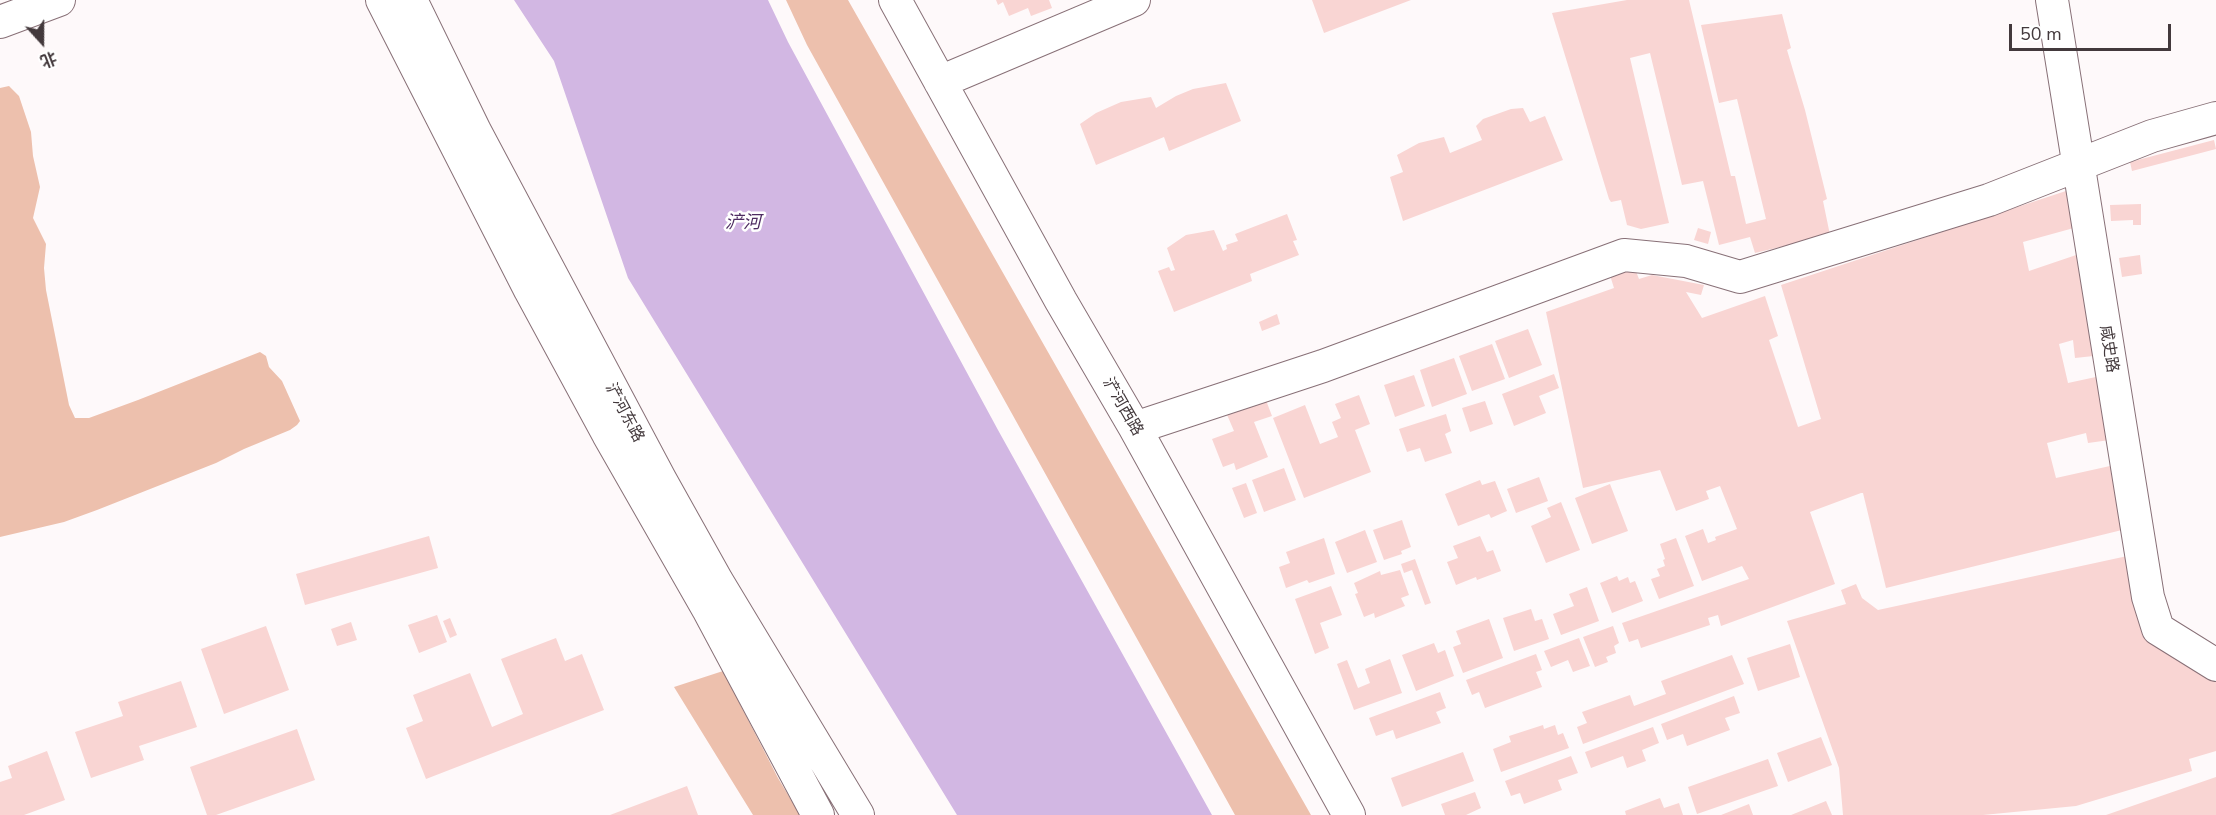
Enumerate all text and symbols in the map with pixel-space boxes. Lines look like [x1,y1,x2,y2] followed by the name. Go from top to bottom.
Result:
[12,12,72,72] north arrow
[2012,12,2174,50] scale bar
[2020,22,2062,46] text: 50 m
[37,46,60,72] text: 北
[725,213,761,235] water label: 浐河
[2095,324,2121,374] street label: 咸史路
[1098,374,1146,440] street label: 浐河西路
[601,380,647,446] street label: 浐河东路

